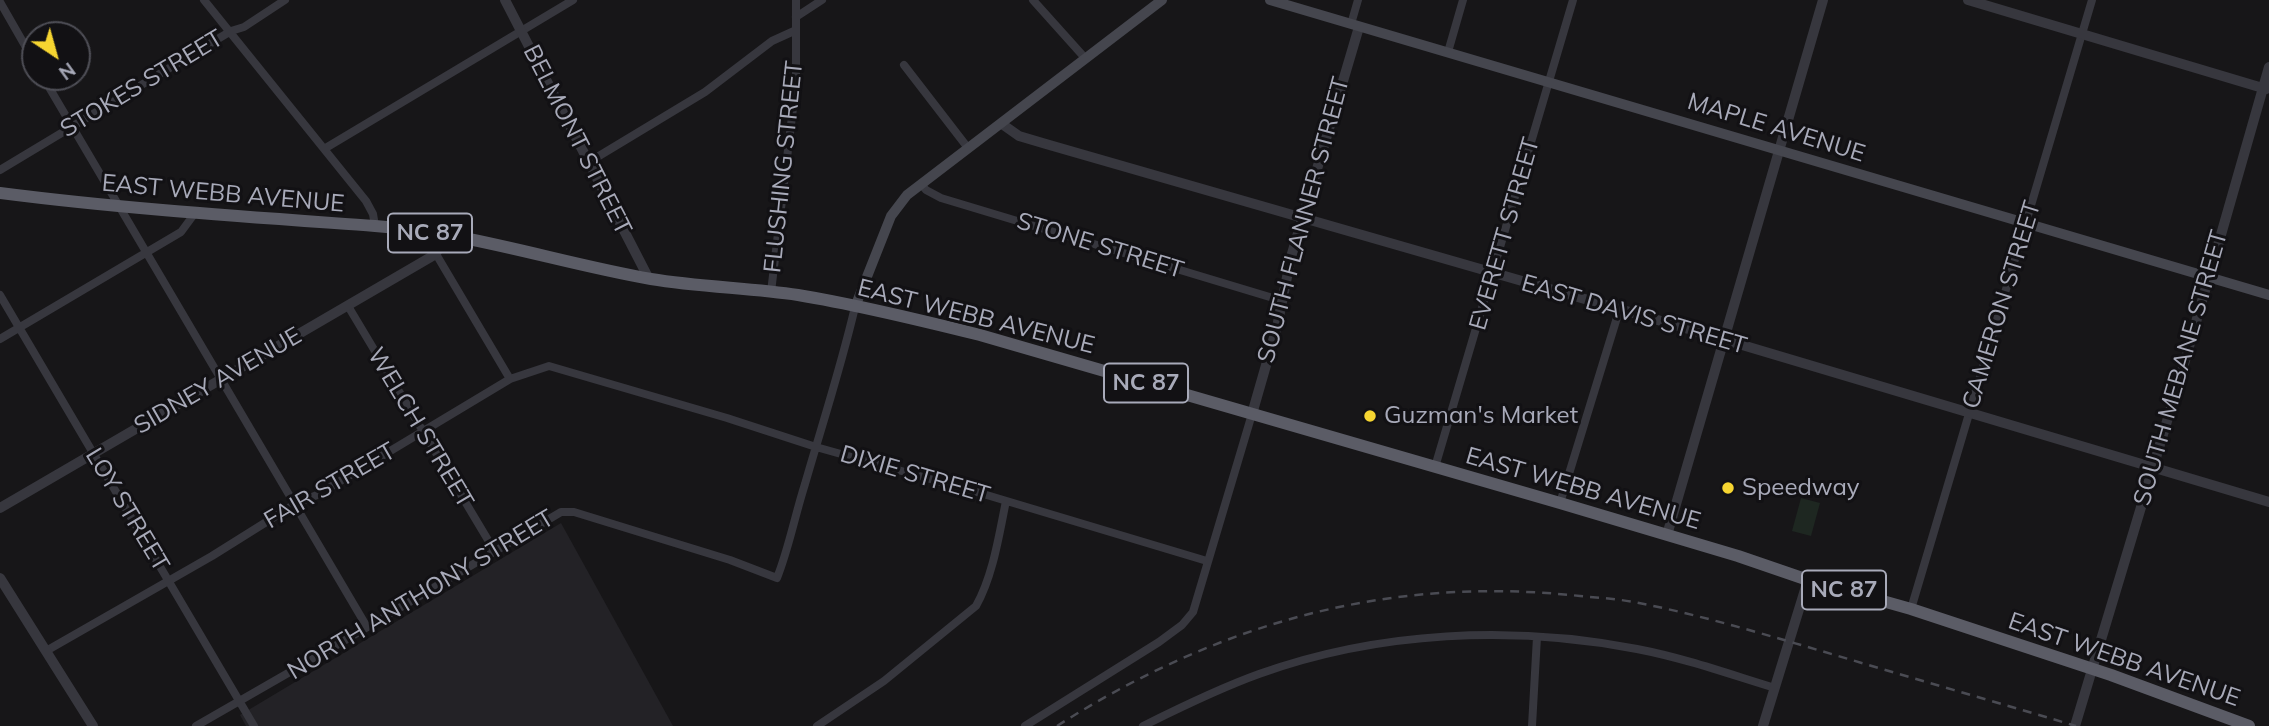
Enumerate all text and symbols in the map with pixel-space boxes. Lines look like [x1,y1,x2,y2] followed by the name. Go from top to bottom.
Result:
[21,21,91,91] north arrow
[55,24,229,144] street label: STOKES STREET
[517,40,637,240] street label: BELMONT STREET
[54,57,80,85] text: N
[759,60,809,274] street label: FLUSHING STREET
[1252,74,1356,366] street label: SOUTH FLANNER STREET
[1684,87,1868,169] street label: MAPLE AVENUE
[1464,134,1546,334] street label: EVERETT STREET
[101,169,345,219] street label: EAST WEBB AVENUE
[1957,198,2047,412] street label: CAMERON STREET
[1013,207,1187,285] street label: STONE STREET
[388,214,472,252] road number: NC 87
[2128,227,2234,509] street label: SOUTH MEBANE STREET
[1518,269,1750,361] street label: EAST DAVIS STREET
[855,274,1097,360] street label: EAST WEBB AVENUE
[129,321,307,441] street label: SIDNEY AVENUE
[361,343,479,513] street label: WELCH STREET
[1104,364,1188,402] road number: NC 87
[1384,402,1578,430] place label: Guzman's Market
[1362,408,1378,424] marker: Guzman's Market
[259,437,401,535] street label: FAIR STREET
[837,440,993,510] street label: DIXIE STREET
[1462,442,1704,536] street label: EAST WEBB AVENUE
[79,443,175,577] street label: LOY STREET
[1742,474,1860,502] place label: Speedway
[1720,480,1736,496] marker: Speedway
[283,504,559,686] street label: NORTH ANTHONY STREET
[1802,570,1886,610] road number: NC 87
[2004,607,2244,713] street label: EAST WEBB AVENUE

